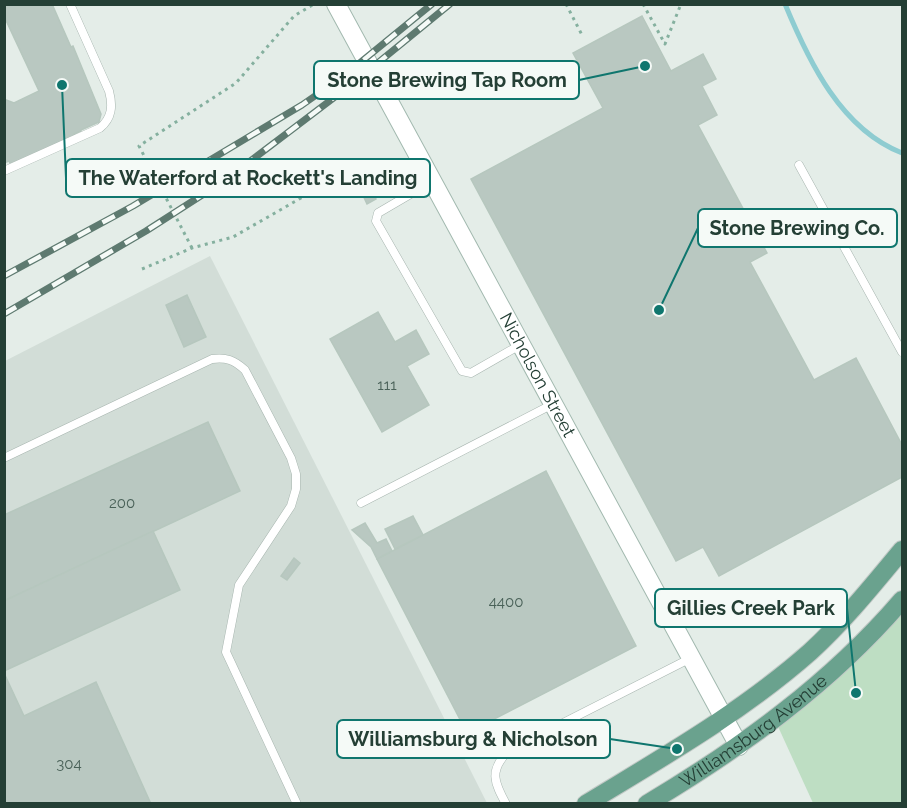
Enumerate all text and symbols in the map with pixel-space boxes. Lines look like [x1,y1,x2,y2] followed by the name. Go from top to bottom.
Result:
[314,61,579,99] callout: Stone Brewing Tap Room
[327,68,567,92] text: Stone Brewing Tap Room
[66,159,430,197] callout: The Waterford at Rockett's Landing
[78,166,418,190] text: The Waterford at Rockett's Landing
[698,209,897,247] callout: Stone Brewing Co.
[710,216,884,240] text: Stone Brewing Co.
[496,309,580,440] street label: Nicholson Street
[377,376,397,394] house number: 111
[109,494,135,512] house number: 200
[655,589,847,627] callout: Gillies Creek Park
[489,593,523,611] house number: 4400
[667,596,836,620] text: Gillies Creek Park
[675,669,831,791] street label: Williamsburg Avenue
[337,720,610,758] callout: Williamsburg & Nicholson
[348,727,598,751] text: Williamsburg & Nicholson
[56,755,82,773] house number: 304

